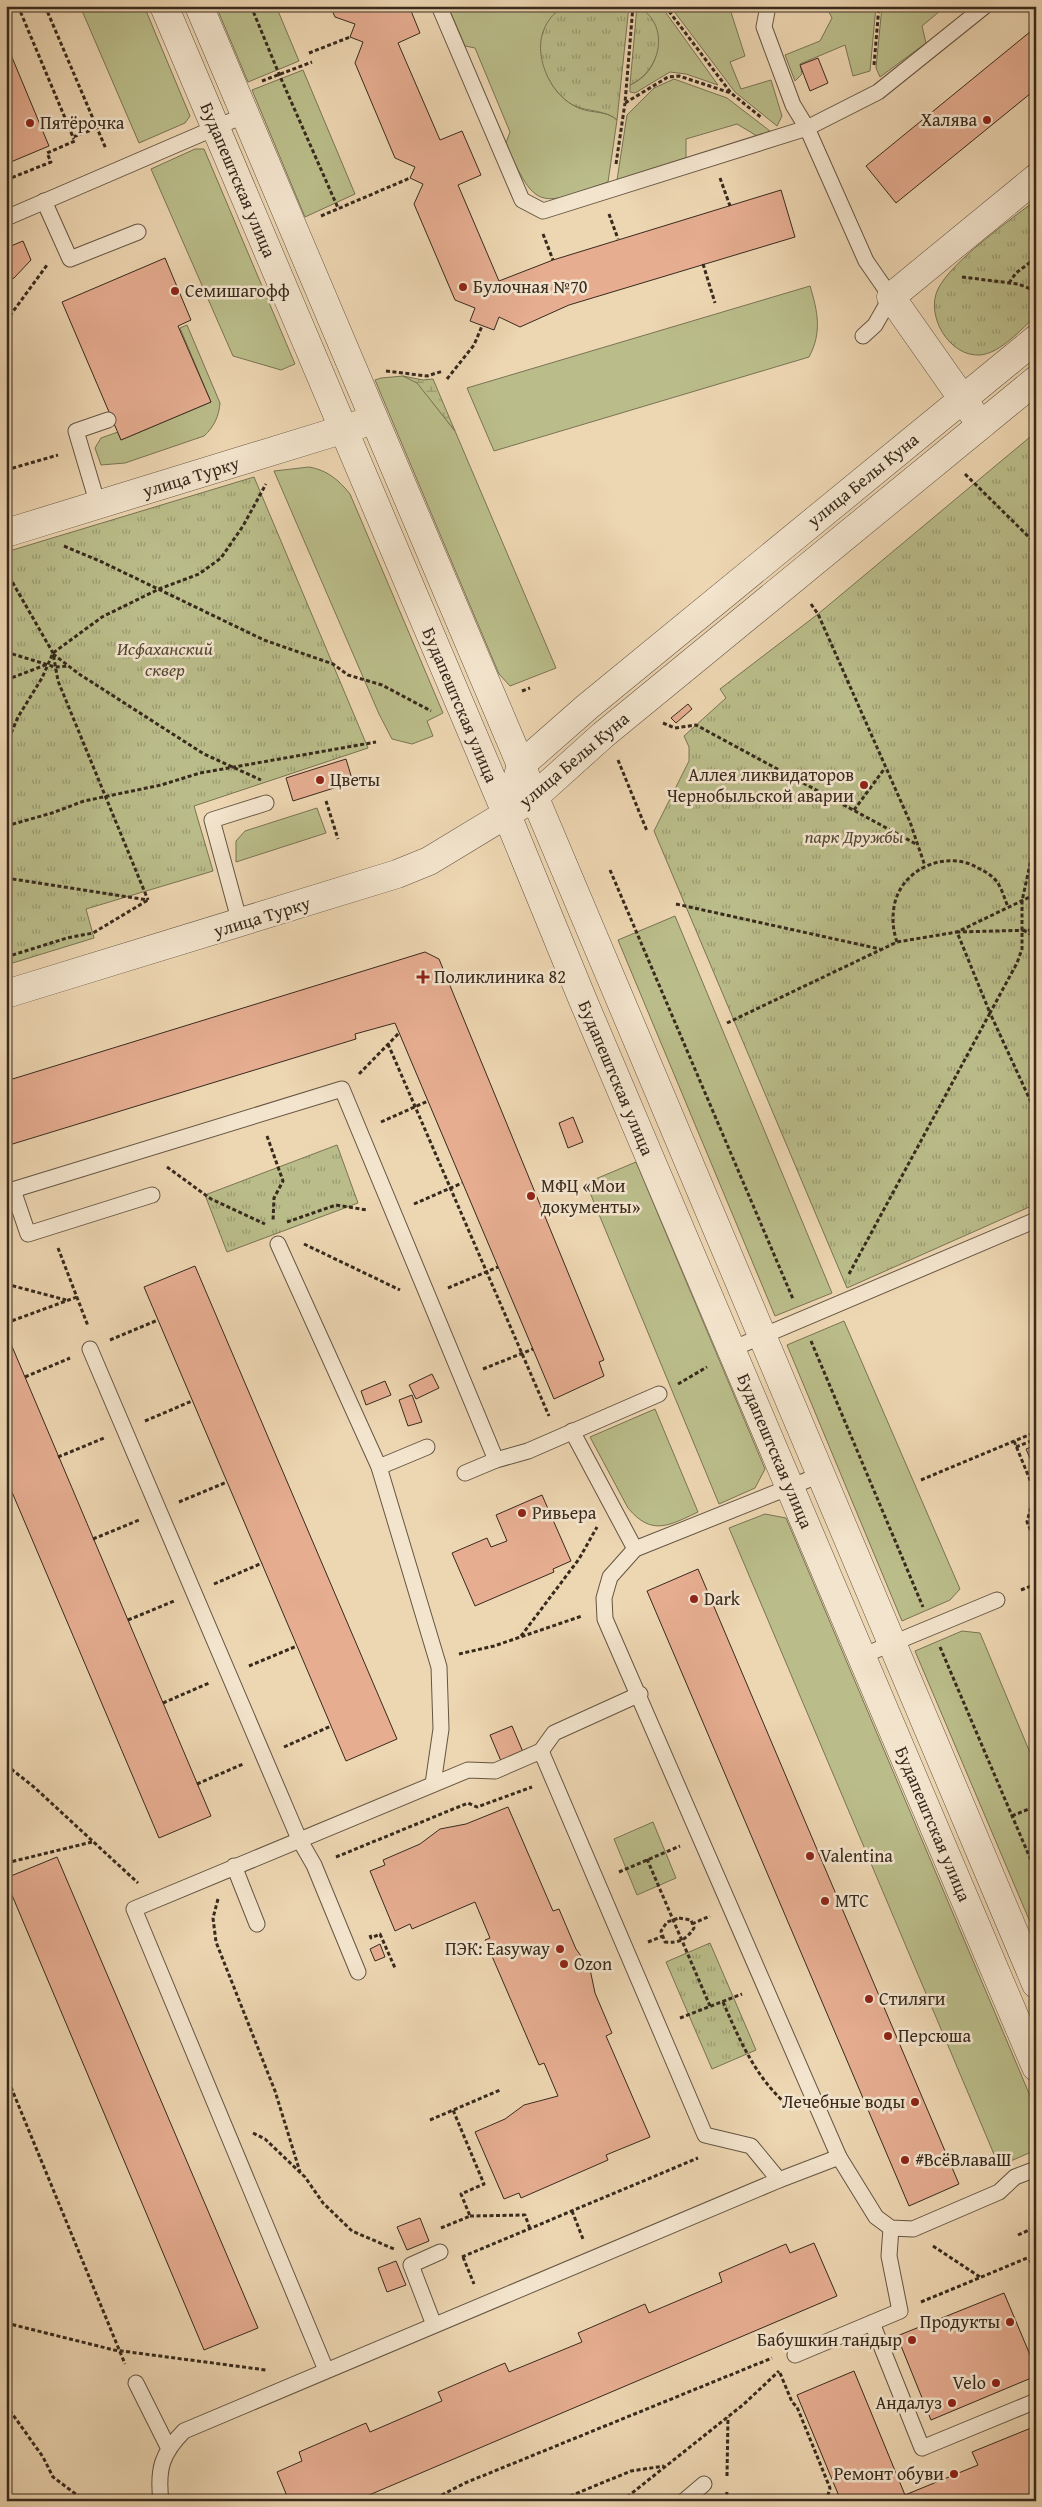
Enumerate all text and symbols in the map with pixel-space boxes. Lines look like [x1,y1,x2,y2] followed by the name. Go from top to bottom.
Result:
[194,98,284,262] street label: Будапештская улица
[921,106,977,133] place label: Халява
[40,109,125,136] place label: Пятёрочка
[981,114,993,126] marker: Халява
[24,117,36,129] marker: Пятёрочка
[473,273,588,300] place label: Булочная №70
[185,277,290,304] place label: Семишагофф
[457,281,469,293] marker: Булочная №70
[169,285,181,297] marker: Семишагофф
[800,426,925,534] street label: улица Белы Куна
[138,449,243,504] street label: улица Турку
[416,623,506,787] street label: Будапештская улица
[117,635,213,683] park label: Исфаханский сквер
[512,705,635,815] street label: улица Белы Куна
[667,761,854,809] place label: Аллея ликвидаторов Чернобыльской аварии
[330,766,381,793] place label: Цветы
[314,774,326,786] marker: Цветы
[858,779,870,791] marker: Аллея ликвидаторов Чернобыльской аварии
[805,823,903,850] park label: парк Дружбы
[209,889,314,944] street label: улица Турку
[434,963,566,990] place label: Поликлиника 82
[416,970,430,984] marker: Поликлиника 82
[572,996,662,1160] street label: Будапештская улица
[541,1172,641,1220] place label: МФЦ «Мои документы»
[525,1190,537,1202] marker: МФЦ «Мои документы»
[731,1369,821,1533] street label: Будапештская улица
[532,1499,597,1526] place label: Ривьера
[516,1507,528,1519] marker: Ривьера
[704,1585,741,1612] place label: Dark
[688,1593,700,1605] marker: Dark
[889,1742,979,1906] street label: Будапештская улица
[820,1842,893,1869] place label: Valentina
[804,1850,816,1862] marker: Valentina
[835,1887,869,1914] place label: МТС
[819,1895,831,1907] marker: МТС
[445,1935,550,1962] place label: ПЭК: Easyway
[554,1943,566,1955] marker: ПЭК: Easyway
[574,1950,612,1977] place label: Ozon
[558,1958,570,1970] marker: Ozon
[879,1985,946,2012] place label: Стиляги
[863,1993,875,2005] marker: Стиляги
[898,2022,971,2049] place label: Персюша
[882,2030,894,2042] marker: Персюша
[782,2088,905,2115] place label: Лечебные воды
[909,2096,921,2108] marker: Лечебные воды
[915,2146,1011,2173] place label: #ВсёВлаваШ
[899,2154,911,2166] marker: #ВсёВлаваШ
[920,2308,1000,2335] place label: Продукты
[1004,2316,1016,2328] marker: Продукты
[757,2326,902,2353] place label: Бабушкин тандыр
[906,2334,918,2346] marker: Бабушкин тандыр
[953,2369,986,2396] place label: Velo
[990,2377,1002,2389] marker: Velo
[875,2389,942,2416] place label: Андалуз
[946,2397,958,2409] marker: Андалуз
[834,2460,944,2487] place label: Ремонт обуви
[948,2468,960,2480] marker: Ремонт обуви

